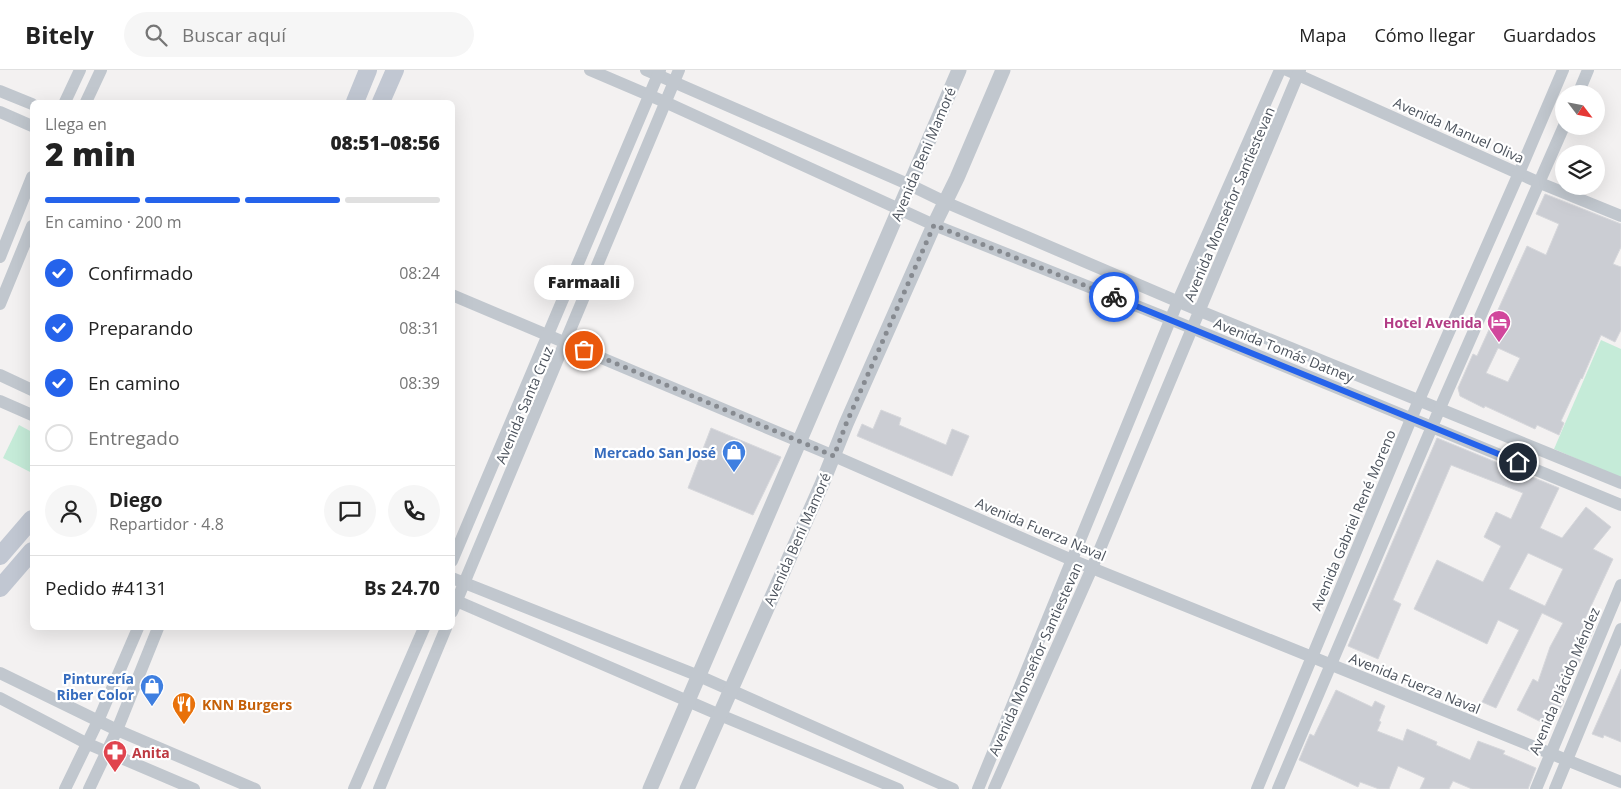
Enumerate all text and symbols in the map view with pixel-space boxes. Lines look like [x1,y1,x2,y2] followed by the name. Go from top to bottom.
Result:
[124,12,474,57] search box
[25,18,94,51] text: Bitely
[142,21,170,49] icon: search
[182,22,286,48] text: Buscar aquí
[1299,23,1346,47] text: Mapa
[1374,23,1475,47] text: Cómo llegar
[1503,23,1596,47] text: Guardados
[886,84,960,224] street label: Avenida Beni Mamoré
[1555,85,1605,135] north arrow
[1555,85,1605,195] map controls
[1391,93,1527,167] street label: Avenida Manuel Oliva
[1179,104,1279,304] street label: Avenida Monseñor Santiestevan
[45,113,107,135] text: Llega en
[330,130,440,156] text: 08:51–08:56
[45,132,136,175] text: 2 min
[1555,145,1605,195] button: layers
[45,211,182,233] text: En camino · 200 m
[45,259,73,287] icon: check
[88,260,193,286] text: Confirmado
[399,262,440,284] text: 08:24
[534,265,634,300] callout: Farmaali
[548,271,620,293] text: Farmaali
[1089,272,1139,322] courier
[1100,283,1128,311] icon: bike
[1486,309,1512,343] hotel icon: Hotel Avenida
[1211,313,1358,387] street label: Avenida Tomás Datney
[1384,313,1482,332] place label: Hotel Avenida
[45,314,73,342] icon: check
[88,315,193,341] text: Preparando
[399,317,440,339] text: 08:31
[563,329,605,371] pin
[570,336,598,364] icon: bag
[491,343,558,467] street label: Avenida Santa Cruz
[45,369,73,397] icon: check
[88,370,180,396] text: En camino
[399,372,440,394] text: 08:39
[88,425,179,451] text: Entregado
[1306,427,1400,613] street label: Avenida Gabriel René Moreno
[721,439,747,473] shop icon: Mercado San José
[1497,441,1539,483] pin
[594,443,716,462] place label: Mercado San José
[1504,448,1532,476] icon: home
[759,469,835,609] street label: Avenida Beni Mamoré
[45,485,97,537] button: person
[324,485,376,537] button: chat
[388,485,440,537] button: phone
[109,487,163,513] text: Diego
[973,493,1109,565] street label: Avenida Fuerza Naval
[109,513,224,535] text: Repartidor · 4.8
[984,559,1086,759] street label: Avenida Monseñor Santiestevan
[45,575,167,601] text: Pedido #4131
[364,575,440,601] text: Bs 24.70
[1524,604,1604,758] street label: Avenida Plácido Méndez
[1347,648,1483,718] street label: Avenida Fuerza Naval
[56,669,135,704] place label: Pinturería Riber Color
[139,673,165,707] shop icon: Pinturería Riber Color
[171,691,197,725] restaurant icon: KNN Burgers
[202,695,292,714] place label: KNN Burgers
[102,739,128,773] pharmacy icon: Anita
[132,743,170,762] place label: Anita

